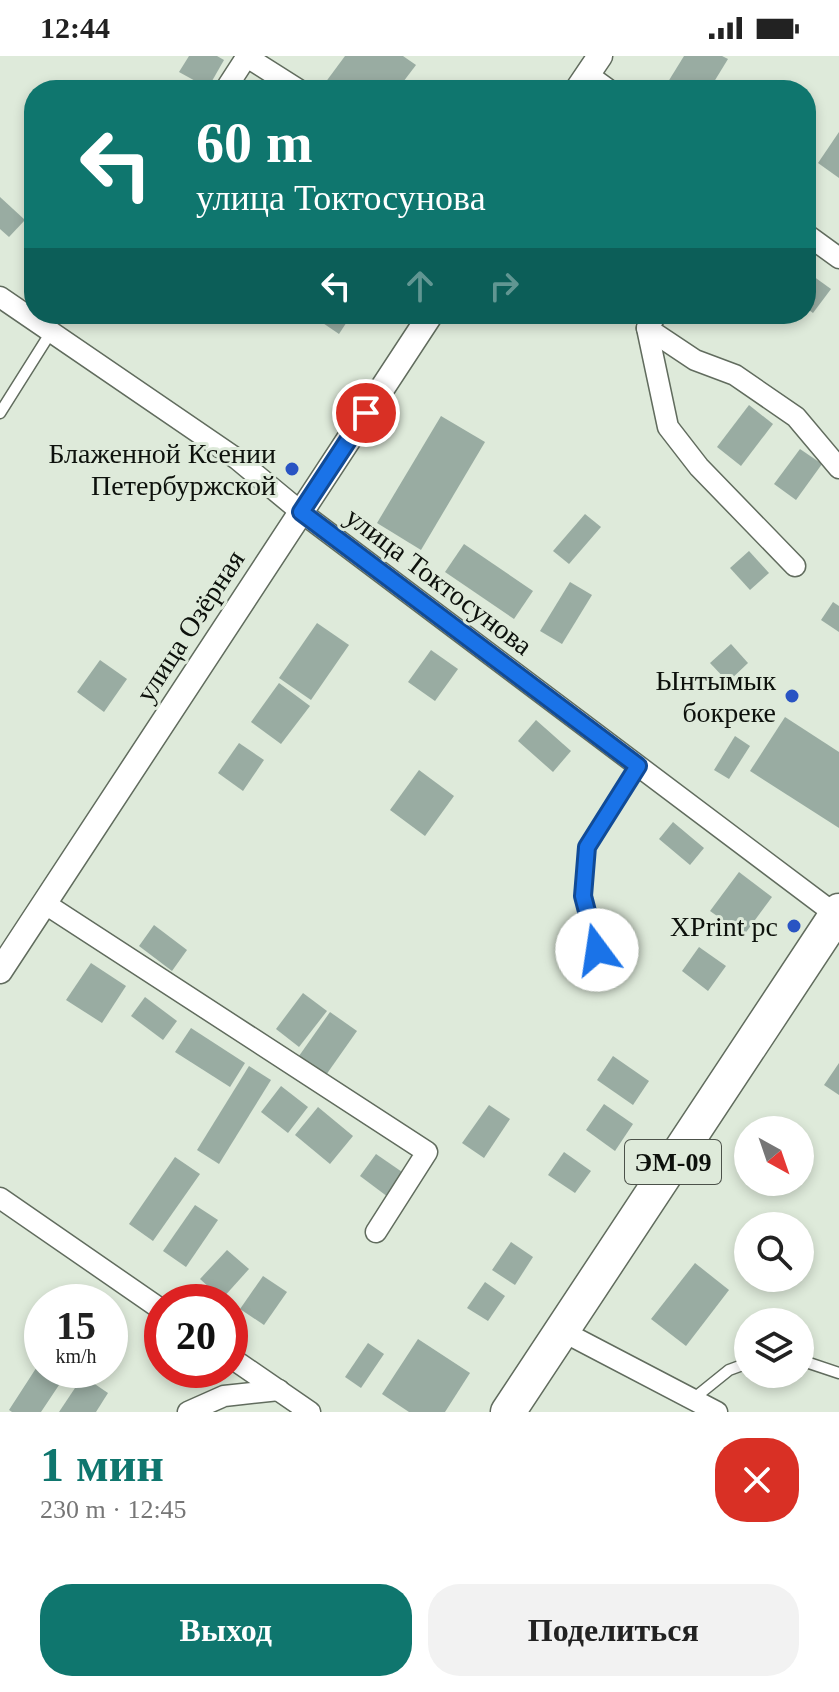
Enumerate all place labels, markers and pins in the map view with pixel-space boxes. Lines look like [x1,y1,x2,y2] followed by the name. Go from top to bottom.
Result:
[332,379,400,447] pin
[48,438,276,501] place label: Блаженной Ксении Петербуржской
[283,460,301,478] marker: Блаженной Ксении Петербуржской
[655,665,776,728] place label: Ынтымык бокреке
[783,687,801,705] marker: Ынтымык бокреке
[670,911,778,942] place label: XPrint pc
[785,917,803,935] marker: XPrint pc

